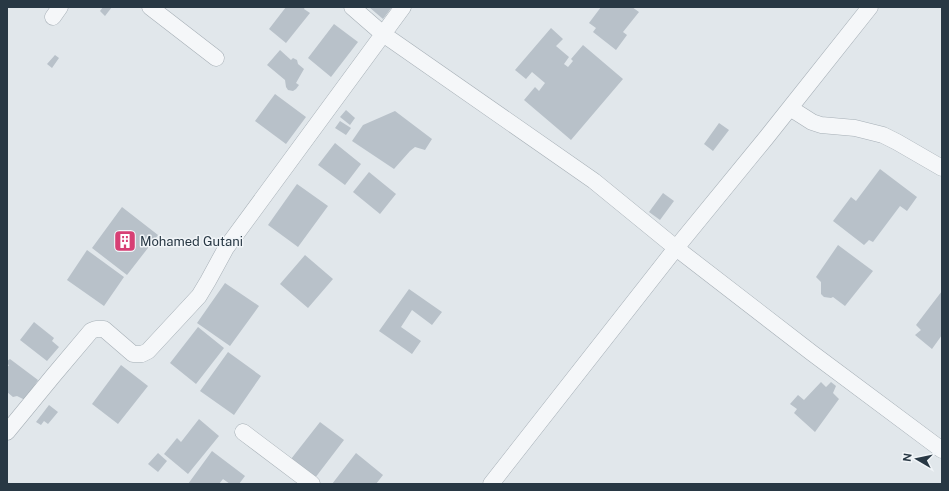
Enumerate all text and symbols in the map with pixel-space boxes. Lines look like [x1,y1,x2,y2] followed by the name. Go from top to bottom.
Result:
[112,228,138,254] building icon: Mohamed Gutani
[140,234,243,249] place label: Mohamed Gutani
[897,439,937,479] north arrow
[901,452,914,463] text: N

